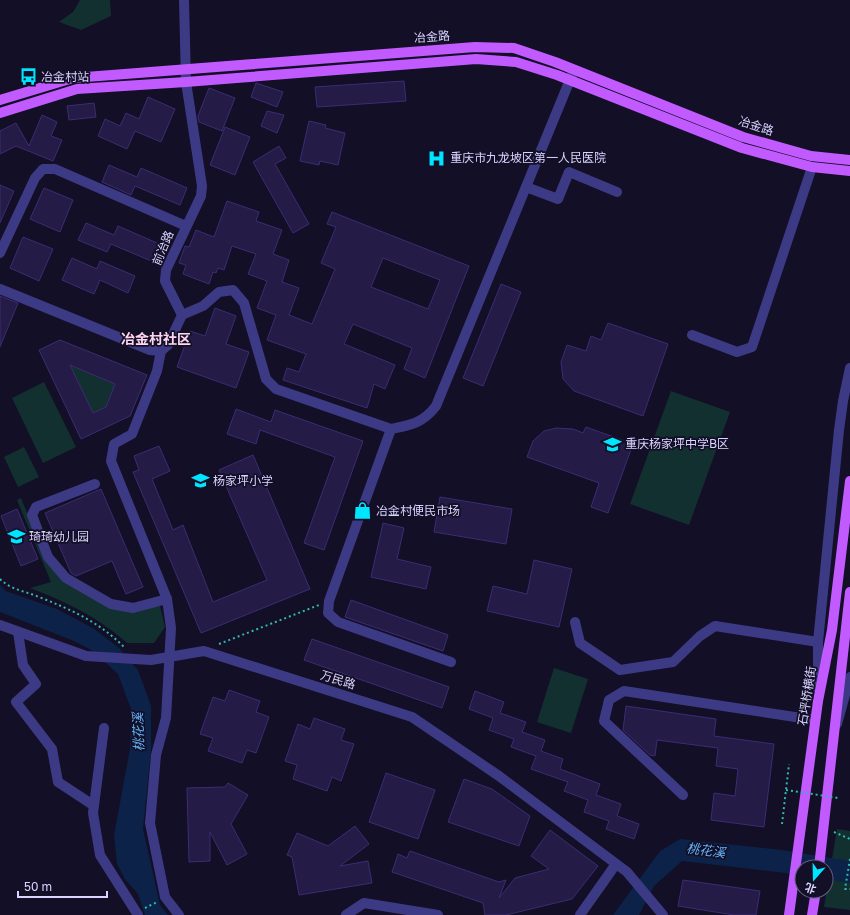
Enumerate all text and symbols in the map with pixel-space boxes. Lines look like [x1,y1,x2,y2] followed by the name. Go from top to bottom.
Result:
[413,28,450,45] street label: 冶金路
[18,67,38,87] bus stop icon: 冶金村站
[41,69,89,84] place label: 冶金村站
[737,113,776,138] street label: 冶金路
[427,148,447,168] hospital icon: 重庆市九龙坡区第一人民医院
[450,150,606,165] place label: 重庆市九龙坡区第一人民医院
[149,228,176,267] street label: 前冶路
[121,330,191,347] district label: 冶金村社区
[602,434,622,454] school or university icon: 重庆杨家坪中学B区
[625,436,729,451] place label: 重庆杨家坪中学B区
[190,471,210,491] school or university icon: 杨家坪小学
[213,473,273,488] place label: 杨家坪小学
[353,501,373,521] shop icon: 冶金村便民市场
[376,503,460,518] place label: 冶金村便民市场
[6,527,26,547] school or university icon: 琦琦幼儿园
[29,529,89,544] place label: 琦琦幼儿园
[794,665,819,727] street label: 石坪桥横街
[319,667,358,692] street label: 万民路
[129,710,147,752] water label: 桃花溪
[686,839,728,861] water label: 桃花溪
[794,859,834,899] north arrow
[18,873,107,899] scale bar
[24,879,52,894] text: 50 m
[803,881,818,897] text: 北

